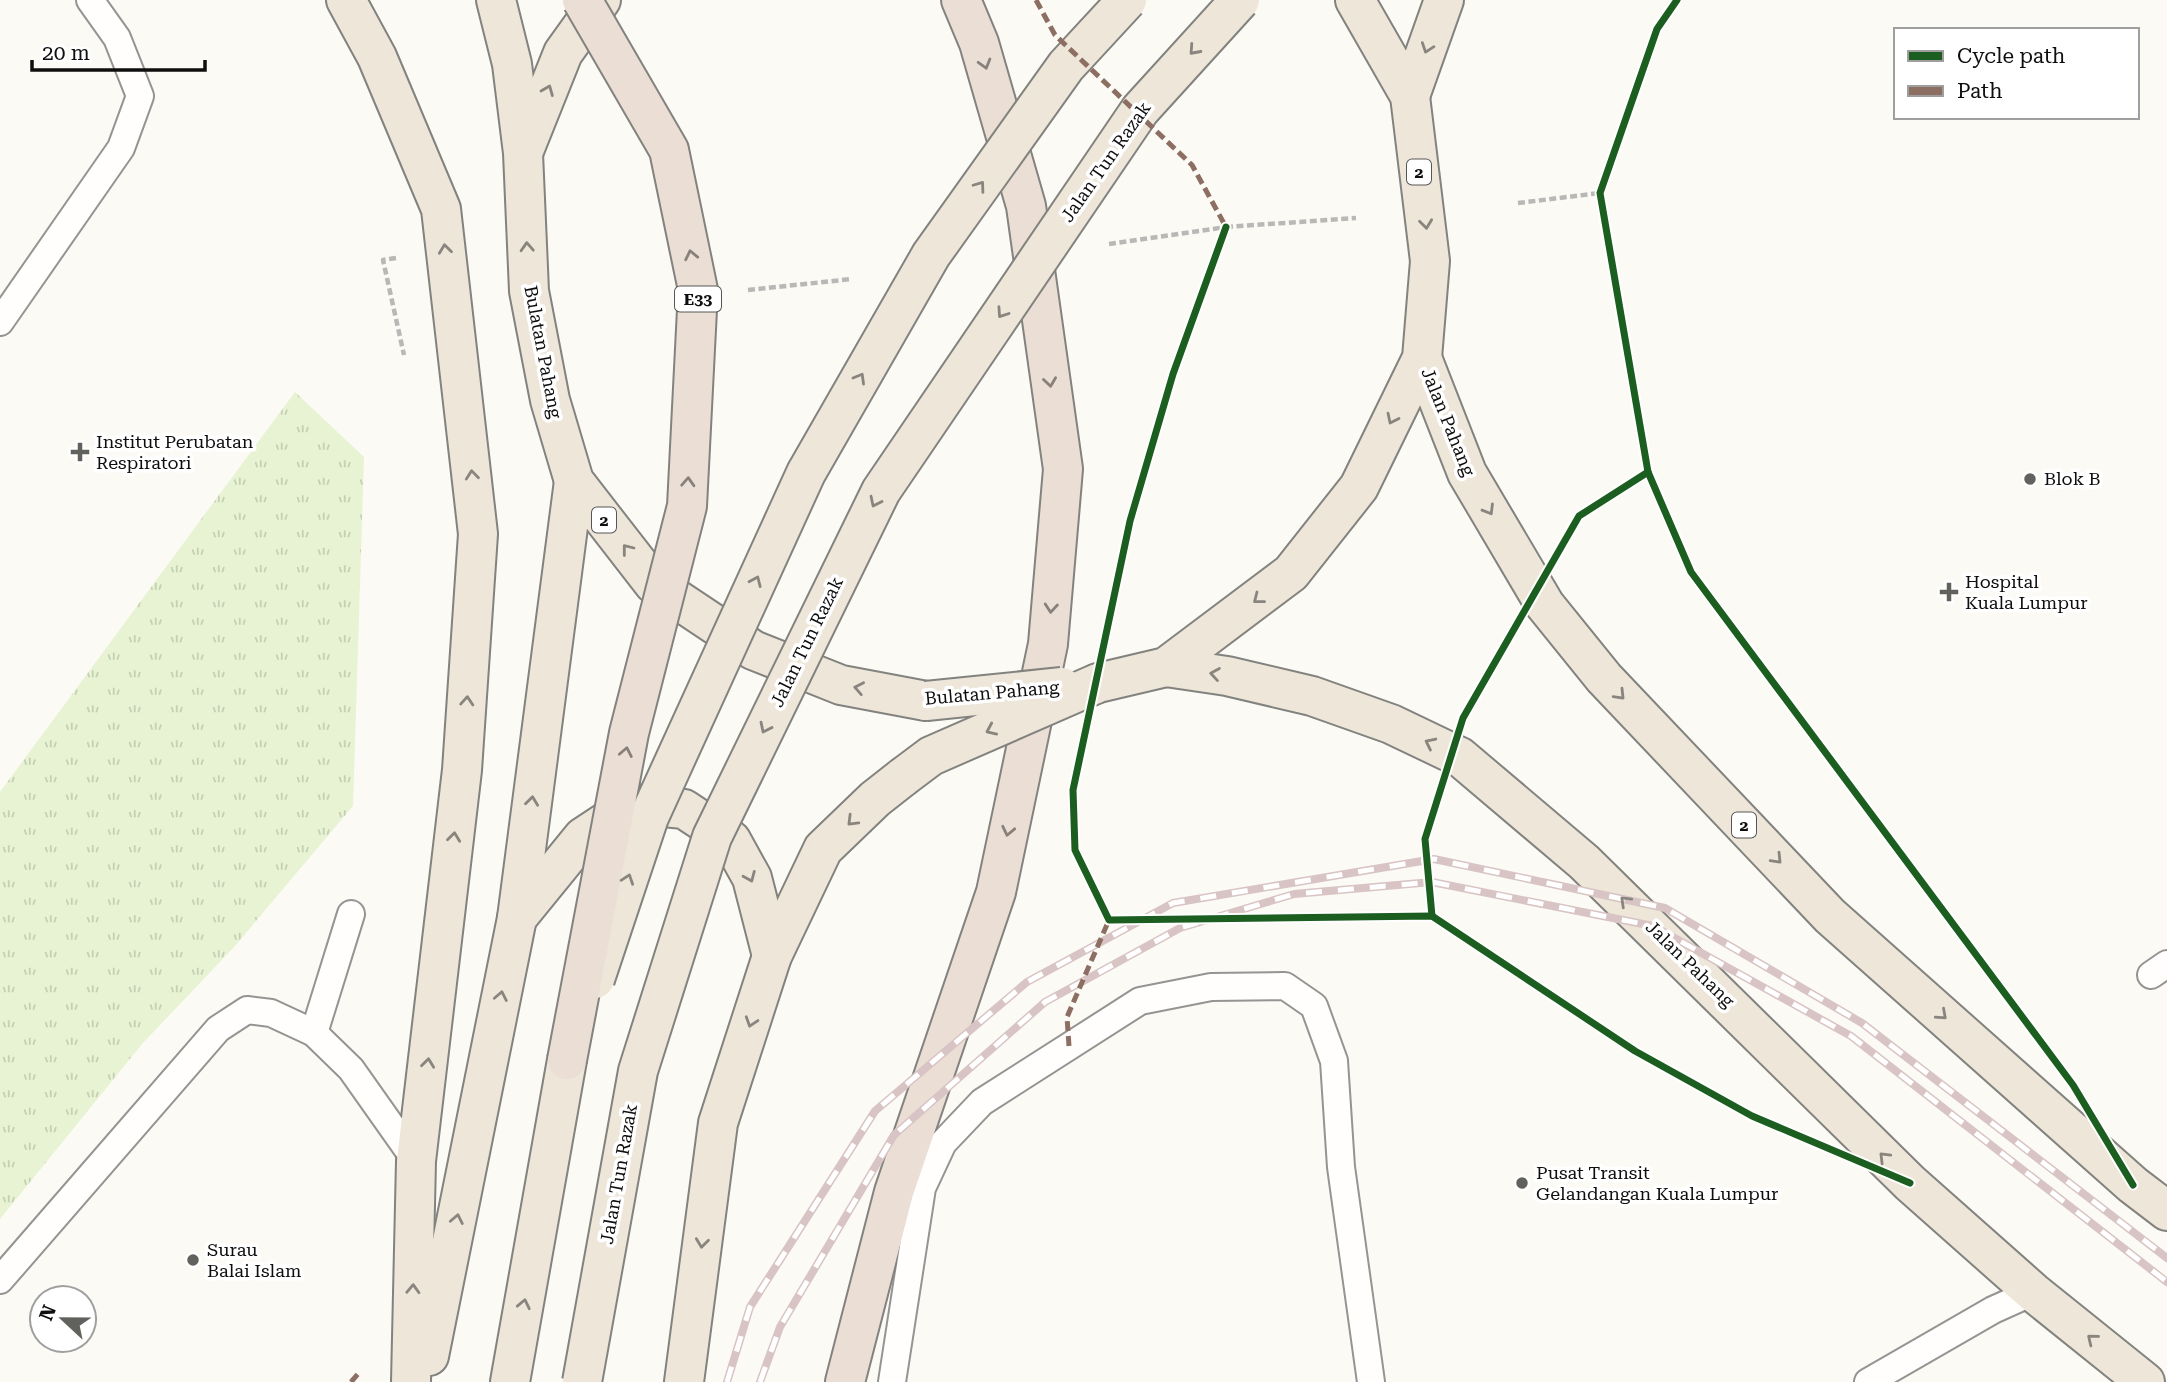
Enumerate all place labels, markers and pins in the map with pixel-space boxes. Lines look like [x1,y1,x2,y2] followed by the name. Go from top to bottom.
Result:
[96,431,254,473] place label: Institut Perubatan Respiratori
[70,442,90,462] marker: Institut Perubatan Respiratori
[2044,468,2101,489] place label: Blok B
[2022,471,2038,487] marker: Blok B
[1965,571,2088,613] place label: Hospital Kuala Lumpur
[1939,582,1959,602] marker: Hospital Kuala Lumpur
[1536,1162,1778,1204] place label: Pusat Transit Gelandangan Kuala Lumpur
[1514,1175,1530,1191] marker: Pusat Transit Gelandangan Kuala Lumpur
[207,1239,301,1281] place label: Surau Balai Islam
[185,1252,201,1268] marker: Surau Balai Islam

